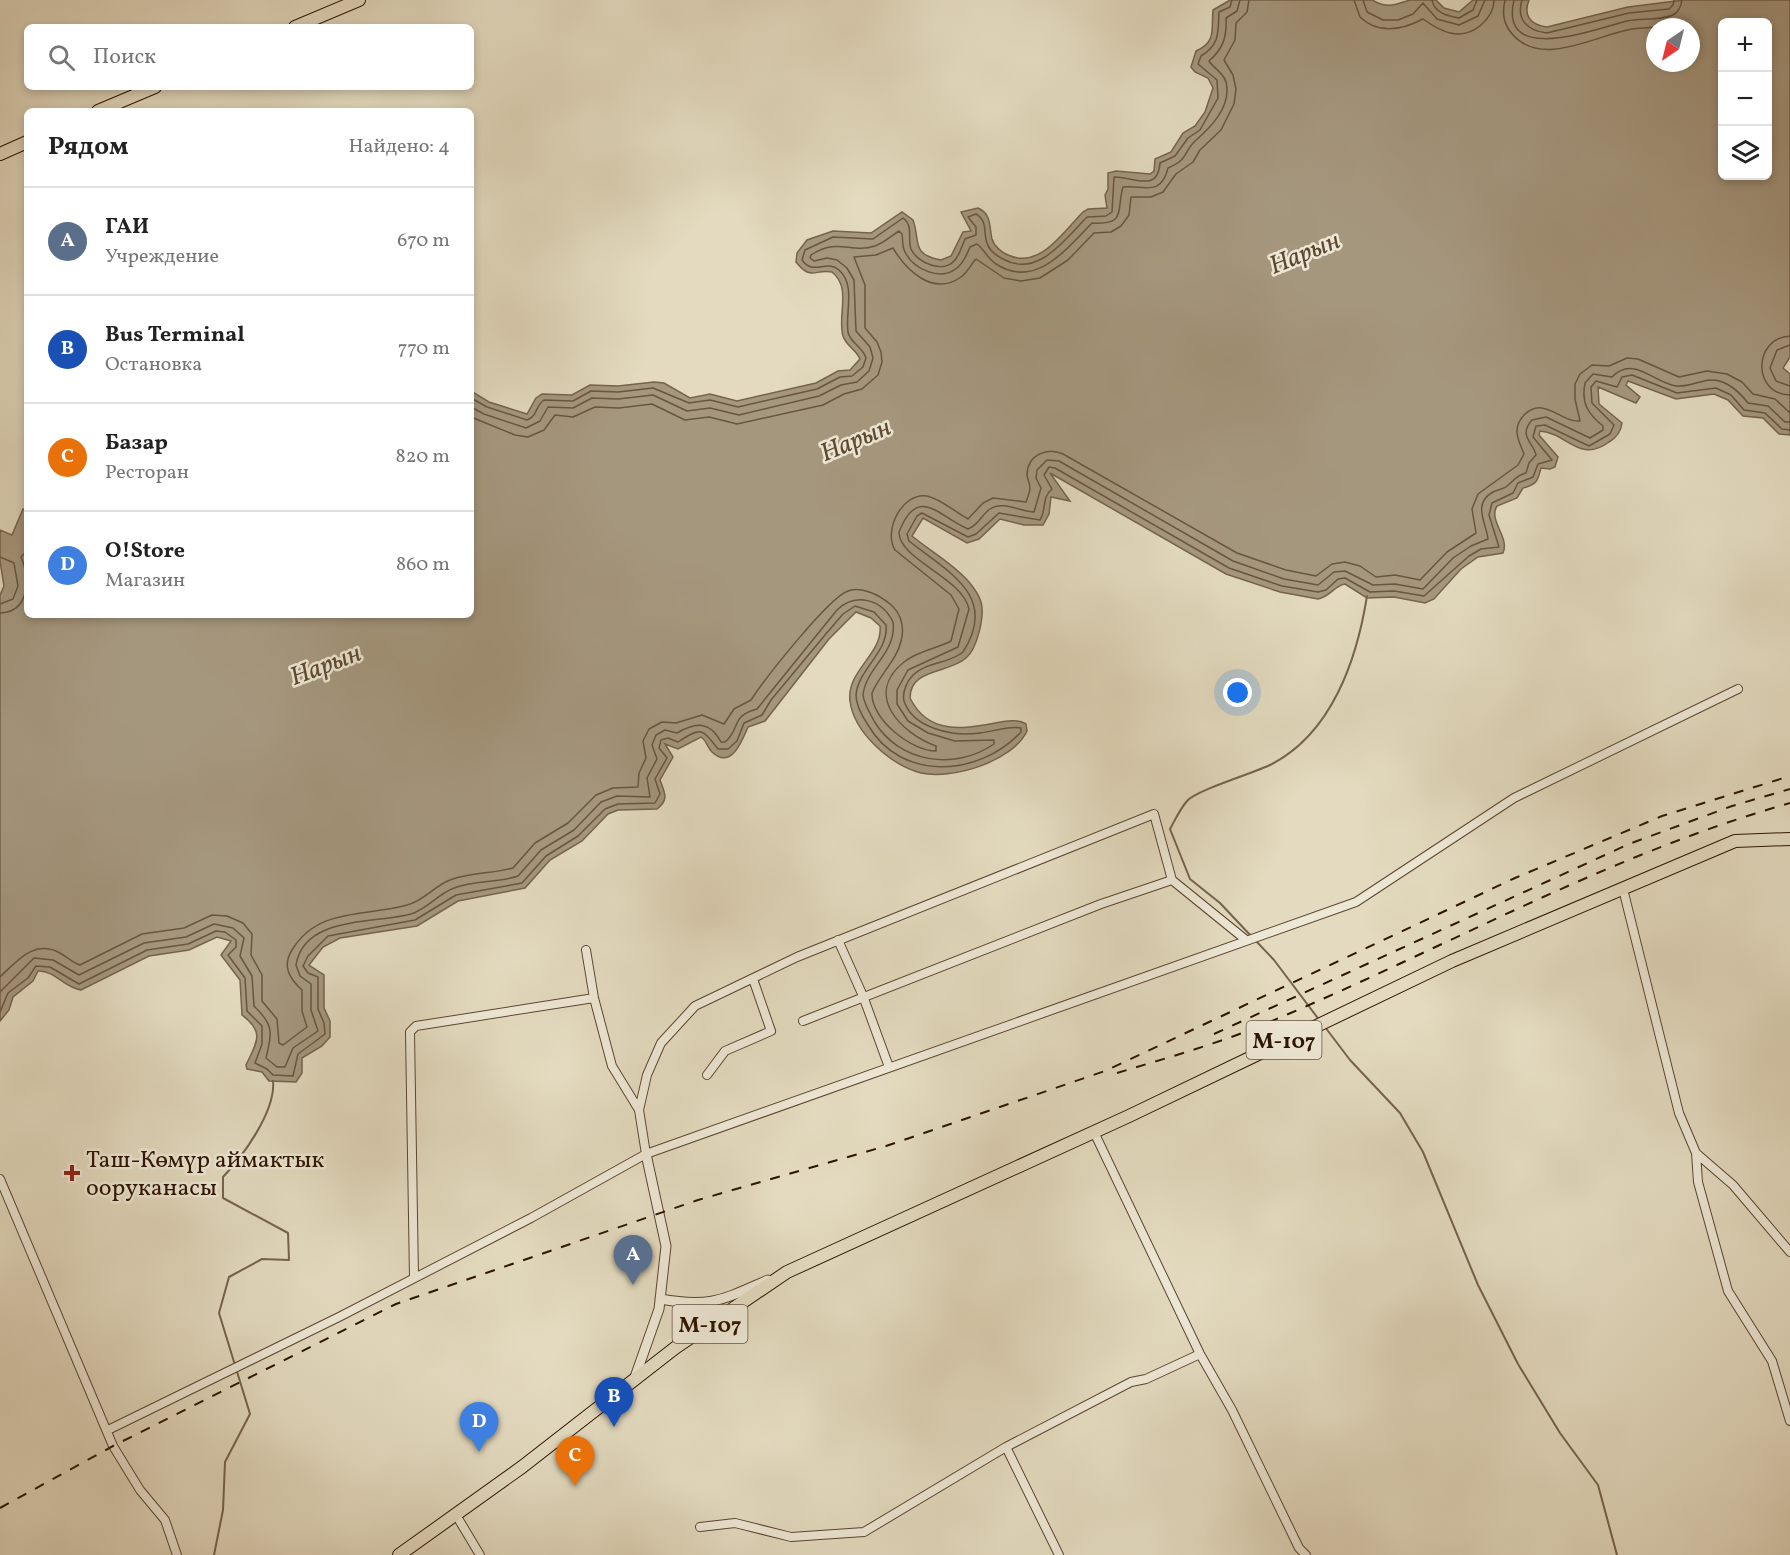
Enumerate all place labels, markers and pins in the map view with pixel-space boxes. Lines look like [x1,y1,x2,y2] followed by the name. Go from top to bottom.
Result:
[86,1144,324,1206] place label: Таш-Көмүр аймактык ооруканасы
[63,1164,81,1182] marker: Таш-Көмүр аймактык ооруканасы
[614,1236,652,1285] pin: A
[594,1378,634,1427] pin: B
[460,1402,498,1452] pin: D
[556,1436,594,1486] pin: C

